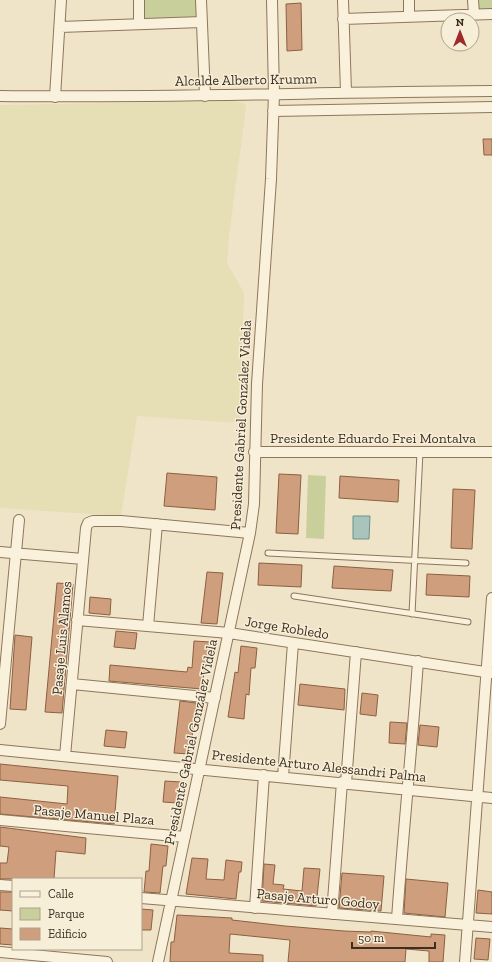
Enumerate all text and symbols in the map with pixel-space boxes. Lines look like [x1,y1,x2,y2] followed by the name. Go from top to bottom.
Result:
[440,12,480,52] north arrow
[456,16,465,29] text: N
[175,70,317,90] street label: Alcalde Alberto Krumm
[227,319,255,530] street label: Presidente Gabriel González Videla
[270,430,476,447] street label: Presidente Eduardo Frei Montalva
[49,580,75,696] street label: Pasaje Luis Alamos
[244,613,330,643] street label: Jorge Robledo
[161,637,221,847] street label: Presidente Gabriel González Videla
[211,746,427,786] street label: Presidente Arturo Alessandri Palma
[33,801,155,829] street label: Pasaje Manuel Plaza
[12,878,142,950] legend
[256,885,381,913] street label: Pasaje Arturo Godoy
[48,887,74,901] text: Calle
[48,907,85,921] text: Parque
[352,924,435,950] scale bar
[48,927,87,941] text: Edificio
[358,931,385,945] text: 50 m

